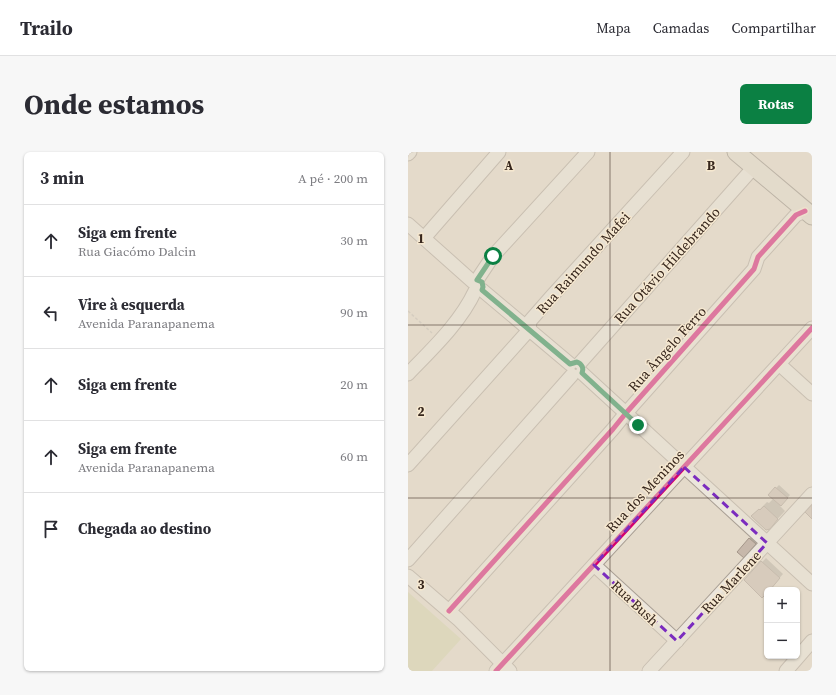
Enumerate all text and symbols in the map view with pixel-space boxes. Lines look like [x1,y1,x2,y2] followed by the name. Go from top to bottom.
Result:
[20,15,73,41] text: Trailo
[596,18,631,38] text: Mapa
[653,18,709,38] text: Camadas
[731,18,816,38] text: Compartilhar
[740,84,812,124] button: Rotas
[24,85,204,123] text: Onde estamos
[505,157,514,174] text: A
[707,157,716,174] text: B
[40,166,84,190] text: 3 min
[298,170,368,187] text: A pé · 200 m
[609,202,725,328] street label: Rua Otávio Hildebrando
[532,207,634,319] street label: Rua Raimundo Mafei
[78,222,177,243] text: Siga em frente
[40,230,62,252] icon: ahead
[417,230,425,247] text: 1
[340,232,368,249] text: 30 m
[78,243,196,260] text: Rua Giacómo Dalcin
[484,247,502,265] route start
[78,294,185,315] text: Vire à esquerda
[40,302,62,324] icon: left
[623,302,711,396] street label: Rua Ângelo Ferro
[340,304,368,321] text: 90 m
[78,315,215,332] text: Avenida Paranapanema
[40,374,62,396] icon: ahead
[78,374,177,395] text: Siga em frente
[340,376,368,393] text: 20 m
[417,403,425,420] text: 2
[629,416,647,434] route end
[78,438,177,459] text: Siga em frente
[601,445,689,537] street label: Rua dos Meninos
[40,446,62,468] icon: ahead
[340,448,368,465] text: 60 m
[78,459,215,476] text: Avenida Paranapanema
[40,518,62,540] icon: arrive
[78,518,211,539] text: Chegada ao destino
[697,546,765,618] street label: Rua Marlene
[417,576,425,593] text: 3
[607,576,663,630] street label: Rua Bush
[764,587,800,659] map controls
[764,587,800,623] button: +
[764,623,800,659] button: −

